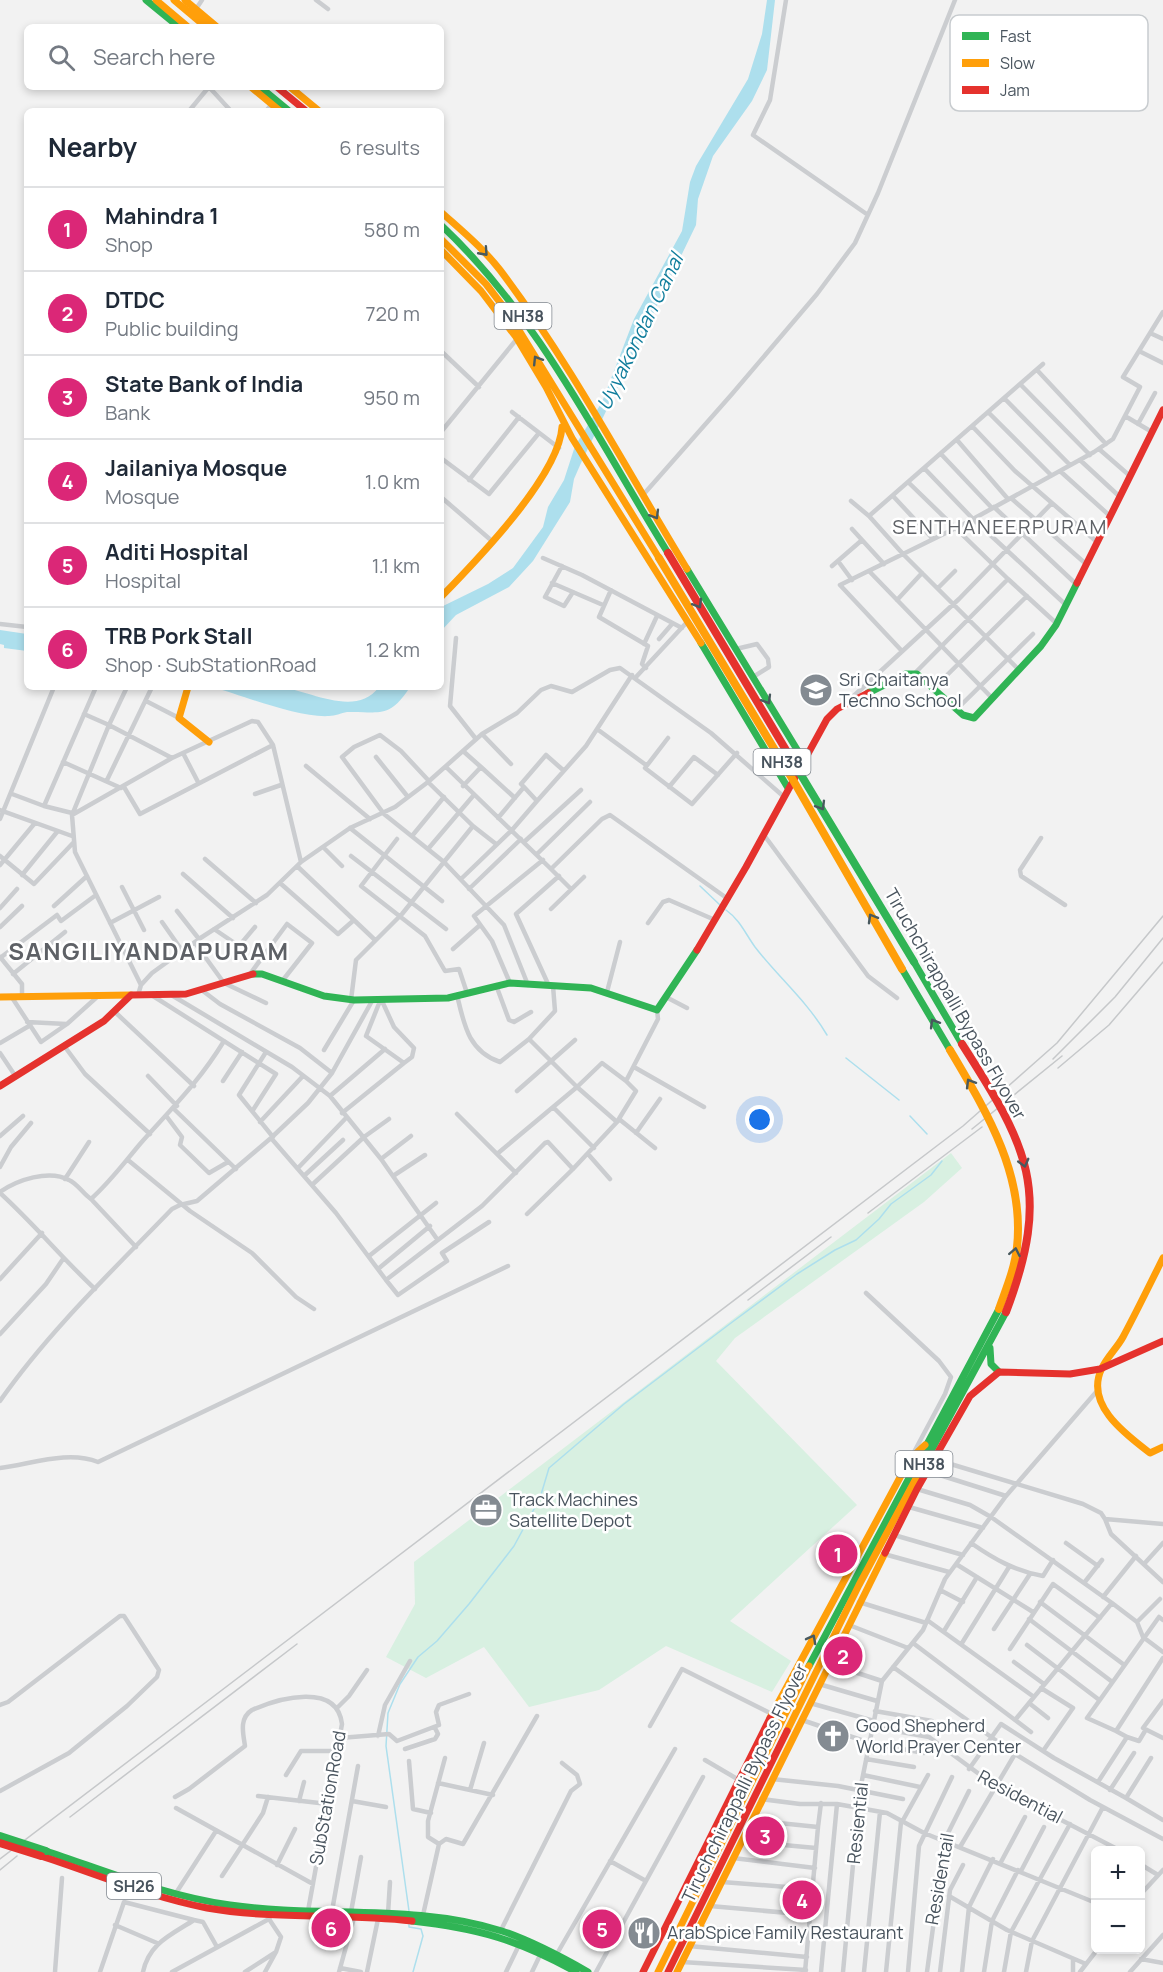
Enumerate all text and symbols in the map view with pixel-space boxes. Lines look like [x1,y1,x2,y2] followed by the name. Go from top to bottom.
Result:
[950,15,1148,111] legend
[24,24,444,90] search box
[1000,25,1031,47] text: Fast
[45,41,78,74] icon: search
[93,42,215,72] text: Search here
[1000,52,1035,74] text: Slow
[1000,79,1030,101] text: Jam
[48,129,137,165] text: Nearby
[339,134,420,161] text: 6 results
[105,201,219,231] text: Mahindra 1
[63,216,72,243] text: 1
[364,216,420,243] text: 580 m
[105,231,153,258] text: Shop
[476,245,487,256] one-way arrow
[590,247,690,415] water label: Uyyakondan Canal
[105,285,165,315] text: DTDC
[62,300,73,327] text: 2
[365,300,420,327] text: 720 m
[494,303,552,329] road number: NH38
[105,315,239,342] text: Public building
[533,356,545,366] one-way arrow
[105,369,303,399] text: State Bank of India
[62,384,73,411] text: 3
[363,384,420,411] text: 950 m
[105,399,150,426] text: Bank
[105,453,287,483] text: Jailaniya Mosque
[61,468,74,495] text: 4
[365,468,420,495] text: 1.0 km
[105,483,179,510] text: Mosque
[647,509,659,519] one-way arrow
[892,513,1108,540] district label: SENTHANEERPURAM
[105,537,249,567] text: Aditi Hospital
[62,552,73,579] text: 5
[372,552,420,579] text: 1.1 km
[105,567,181,594] text: Hospital
[691,598,702,608] one-way arrow
[105,621,253,651] text: TRB Pork Stall
[61,636,74,663] text: 6
[366,636,420,663] text: 1.2 km
[105,651,317,678] text: Shop · SubStationRoad
[839,667,962,712] place label: Sri Chaitanya Techno School
[798,672,834,708] school or university icon: Sri Chaitanya Techno School
[759,694,771,704] one-way arrow
[754,749,810,775] road number: NH38
[813,800,825,810] one-way arrow
[880,883,1032,1124] street label: Tiruchchirappalli Bypass Flyover
[868,914,880,924] one-way arrow
[8,934,290,967] district label: SANGILIYANDAPURAM
[930,1019,941,1029] one-way arrow
[966,1079,977,1089] one-way arrow
[745,1105,774,1134] your location
[1017,1158,1030,1168] one-way arrow
[1008,1248,1021,1258] one-way arrow
[896,1451,952,1477] road number: NH38
[509,1487,638,1532] place label: Track Machines Satellite Depot
[468,1492,504,1528] office icon: Track Machines Satellite Depot
[818,1532,858,1576] pin: 1
[824,1634,862,1678] pin: 2
[805,1635,816,1645] one-way arrow
[676,1658,813,1906] street label: Tiruchchirappalli Bypass Flyover
[856,1713,1022,1758] place label: Good Shepherd World Prayer Center
[815,1718,851,1754] church icon: Good Shepherd World Prayer Center
[303,1729,351,1867] street label: SubStationRoad
[974,1764,1067,1828] street label: Residential
[841,1781,873,1865] street label: Resiential
[746,1814,784,1858] pin: 3
[919,1831,959,1927] street label: Residentail
[1091,1846,1145,1954] map controls
[1091,1846,1145,1900] button: +
[107,1873,161,1899] road number: SH26
[782,1878,822,1922] pin: 4
[1091,1900,1145,1954] button: −
[312,1906,350,1950] pin: 6
[582,1906,622,1952] pin: 5
[626,1915,662,1951] restaurant icon: ArabSpice Family Restaurant
[667,1920,904,1944] place label: ArabSpice Family Restaurant

